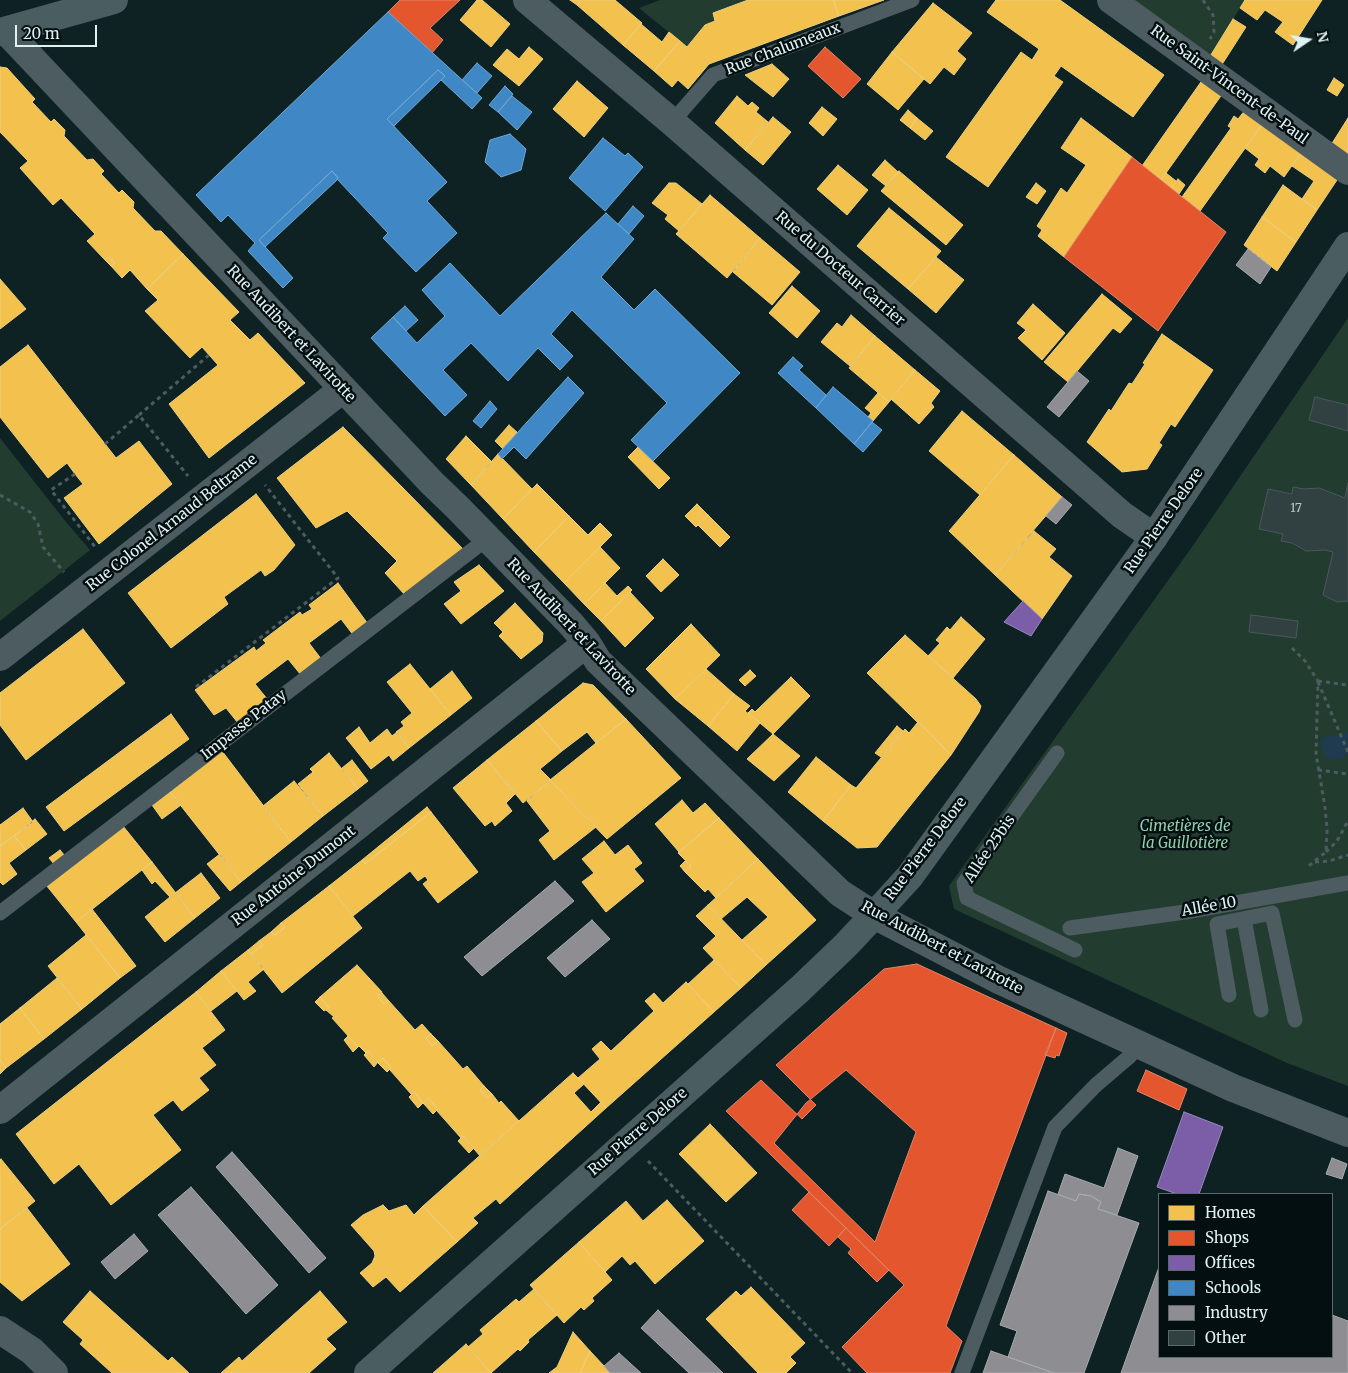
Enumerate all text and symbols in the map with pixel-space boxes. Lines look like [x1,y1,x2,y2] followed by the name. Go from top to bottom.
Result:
[18,15,100,47] scale bar
[1283,15,1333,65] north arrow
[723,19,843,79] street label: Rue Chalumeaux
[1147,22,1311,148] street label: Rue Saint-Vincent-de-Paul
[23,24,60,43] text: 20 m
[1313,30,1333,44] text: N
[772,208,908,330] street label: Rue du Docteur Carrier
[223,262,359,406] street label: Rue Audibert et Lavirotte
[83,451,261,595] street label: Rue Colonel Arnaud Beltrame
[1121,465,1207,577] street label: Rue Pierre Delore
[1290,502,1302,516] house number: 17
[503,555,639,699] street label: Rue Audibert et Lavirotte
[198,686,290,764] street label: Impasse Patay
[881,794,971,904] street label: Rue Pierre Delore
[961,812,1019,886] street label: Allée 25bis
[1139,818,1231,853] park label: Cimetières de la Guillotière
[229,822,359,930] street label: Rue Antoine Dumont
[1180,893,1238,921] street label: Allée 10
[858,898,1026,998] street label: Rue Audibert et Lavirotte
[585,1084,691,1180] street label: Rue Pierre Delore
[1158,1193,1333,1358] legend
[1205,1203,1256,1222] text: Homes
[1205,1228,1249,1247] text: Shops
[1205,1253,1255,1272] text: Offices
[1205,1278,1261,1297] text: Schools
[1205,1303,1268,1322] text: Industry
[1205,1328,1246,1347] text: Other

